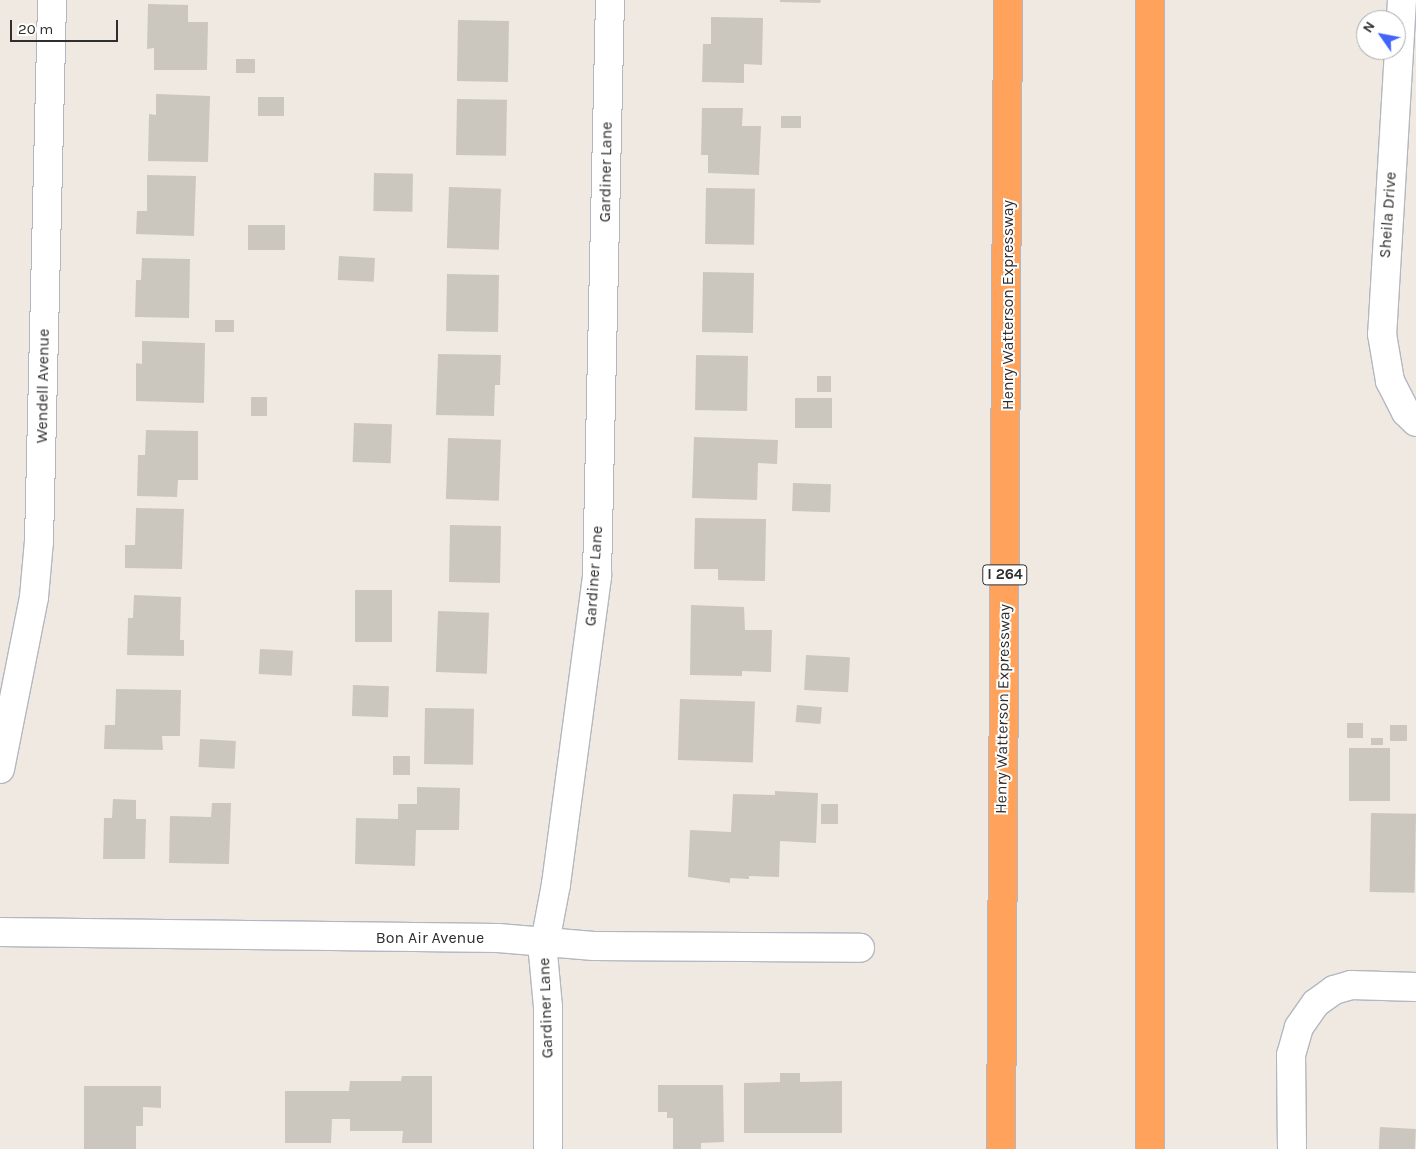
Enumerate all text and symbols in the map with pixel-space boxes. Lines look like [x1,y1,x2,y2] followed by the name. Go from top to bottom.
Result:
[12,10,120,42] scale bar
[1356,10,1406,60] north arrow
[1359,18,1379,36] text: N
[18,20,53,38] text: 20 m
[596,121,616,223] street label: Gardiner Lane
[1375,171,1401,259] street label: Sheila Drive
[998,200,1018,410] street label: Henry Watterson Expressway
[32,328,54,444] street label: Wendell Avenue
[581,525,607,627] street label: Gardiner Lane
[981,562,1029,588] road number: I 264
[992,604,1014,814] street label: Henry Watterson Expressway
[376,928,484,948] street label: Bon Air Avenue
[535,957,557,1059] street label: Gardiner Lane

